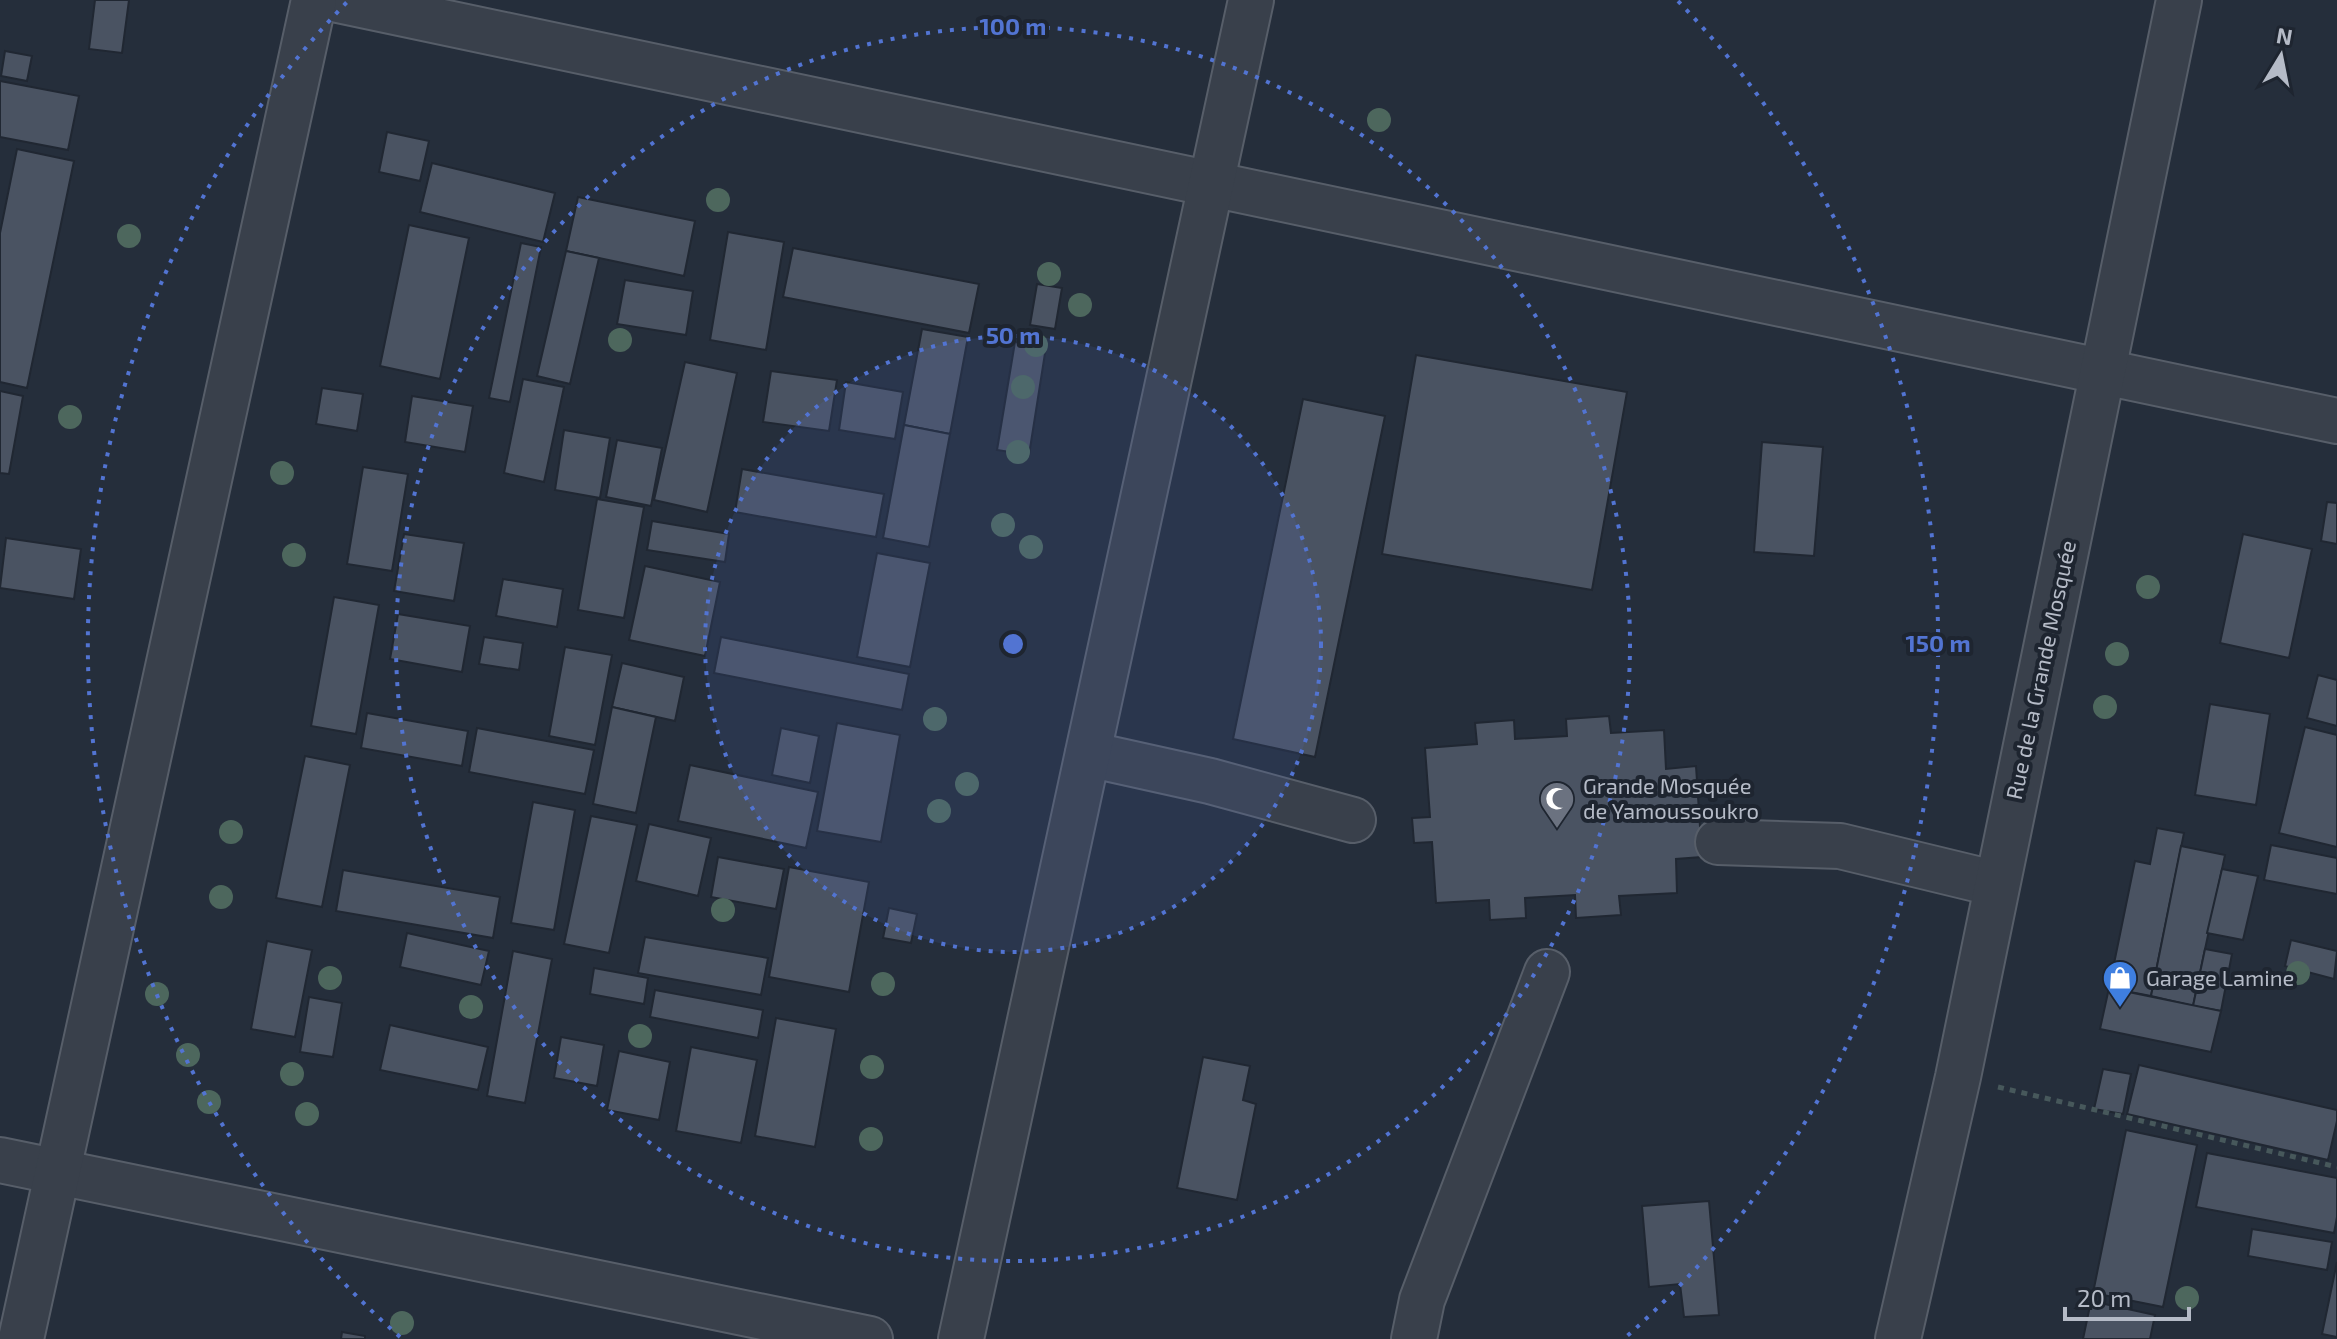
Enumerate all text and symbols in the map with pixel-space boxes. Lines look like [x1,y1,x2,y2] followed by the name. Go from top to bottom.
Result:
[980,11,1046,40] text: 100 m
[2241,16,2321,96] north arrow
[2275,21,2295,50] text: N
[986,320,1040,349] text: 50 m
[2000,538,2080,802] street label: Rue de la Grande Mosquée
[1905,628,1971,657] text: 150 m
[999,630,1027,658] centre of rings
[1583,772,1759,823] place label: Grande Mosquée de Yamoussoukro
[1538,780,1576,830] mosque icon: Grande Mosquée de Yamoussoukro
[2101,959,2139,1009] shop icon: Garage Lamine
[2146,964,2294,990] place label: Garage Lamine
[2065,1271,2189,1321] scale bar
[2077,1283,2131,1312] text: 20 m

